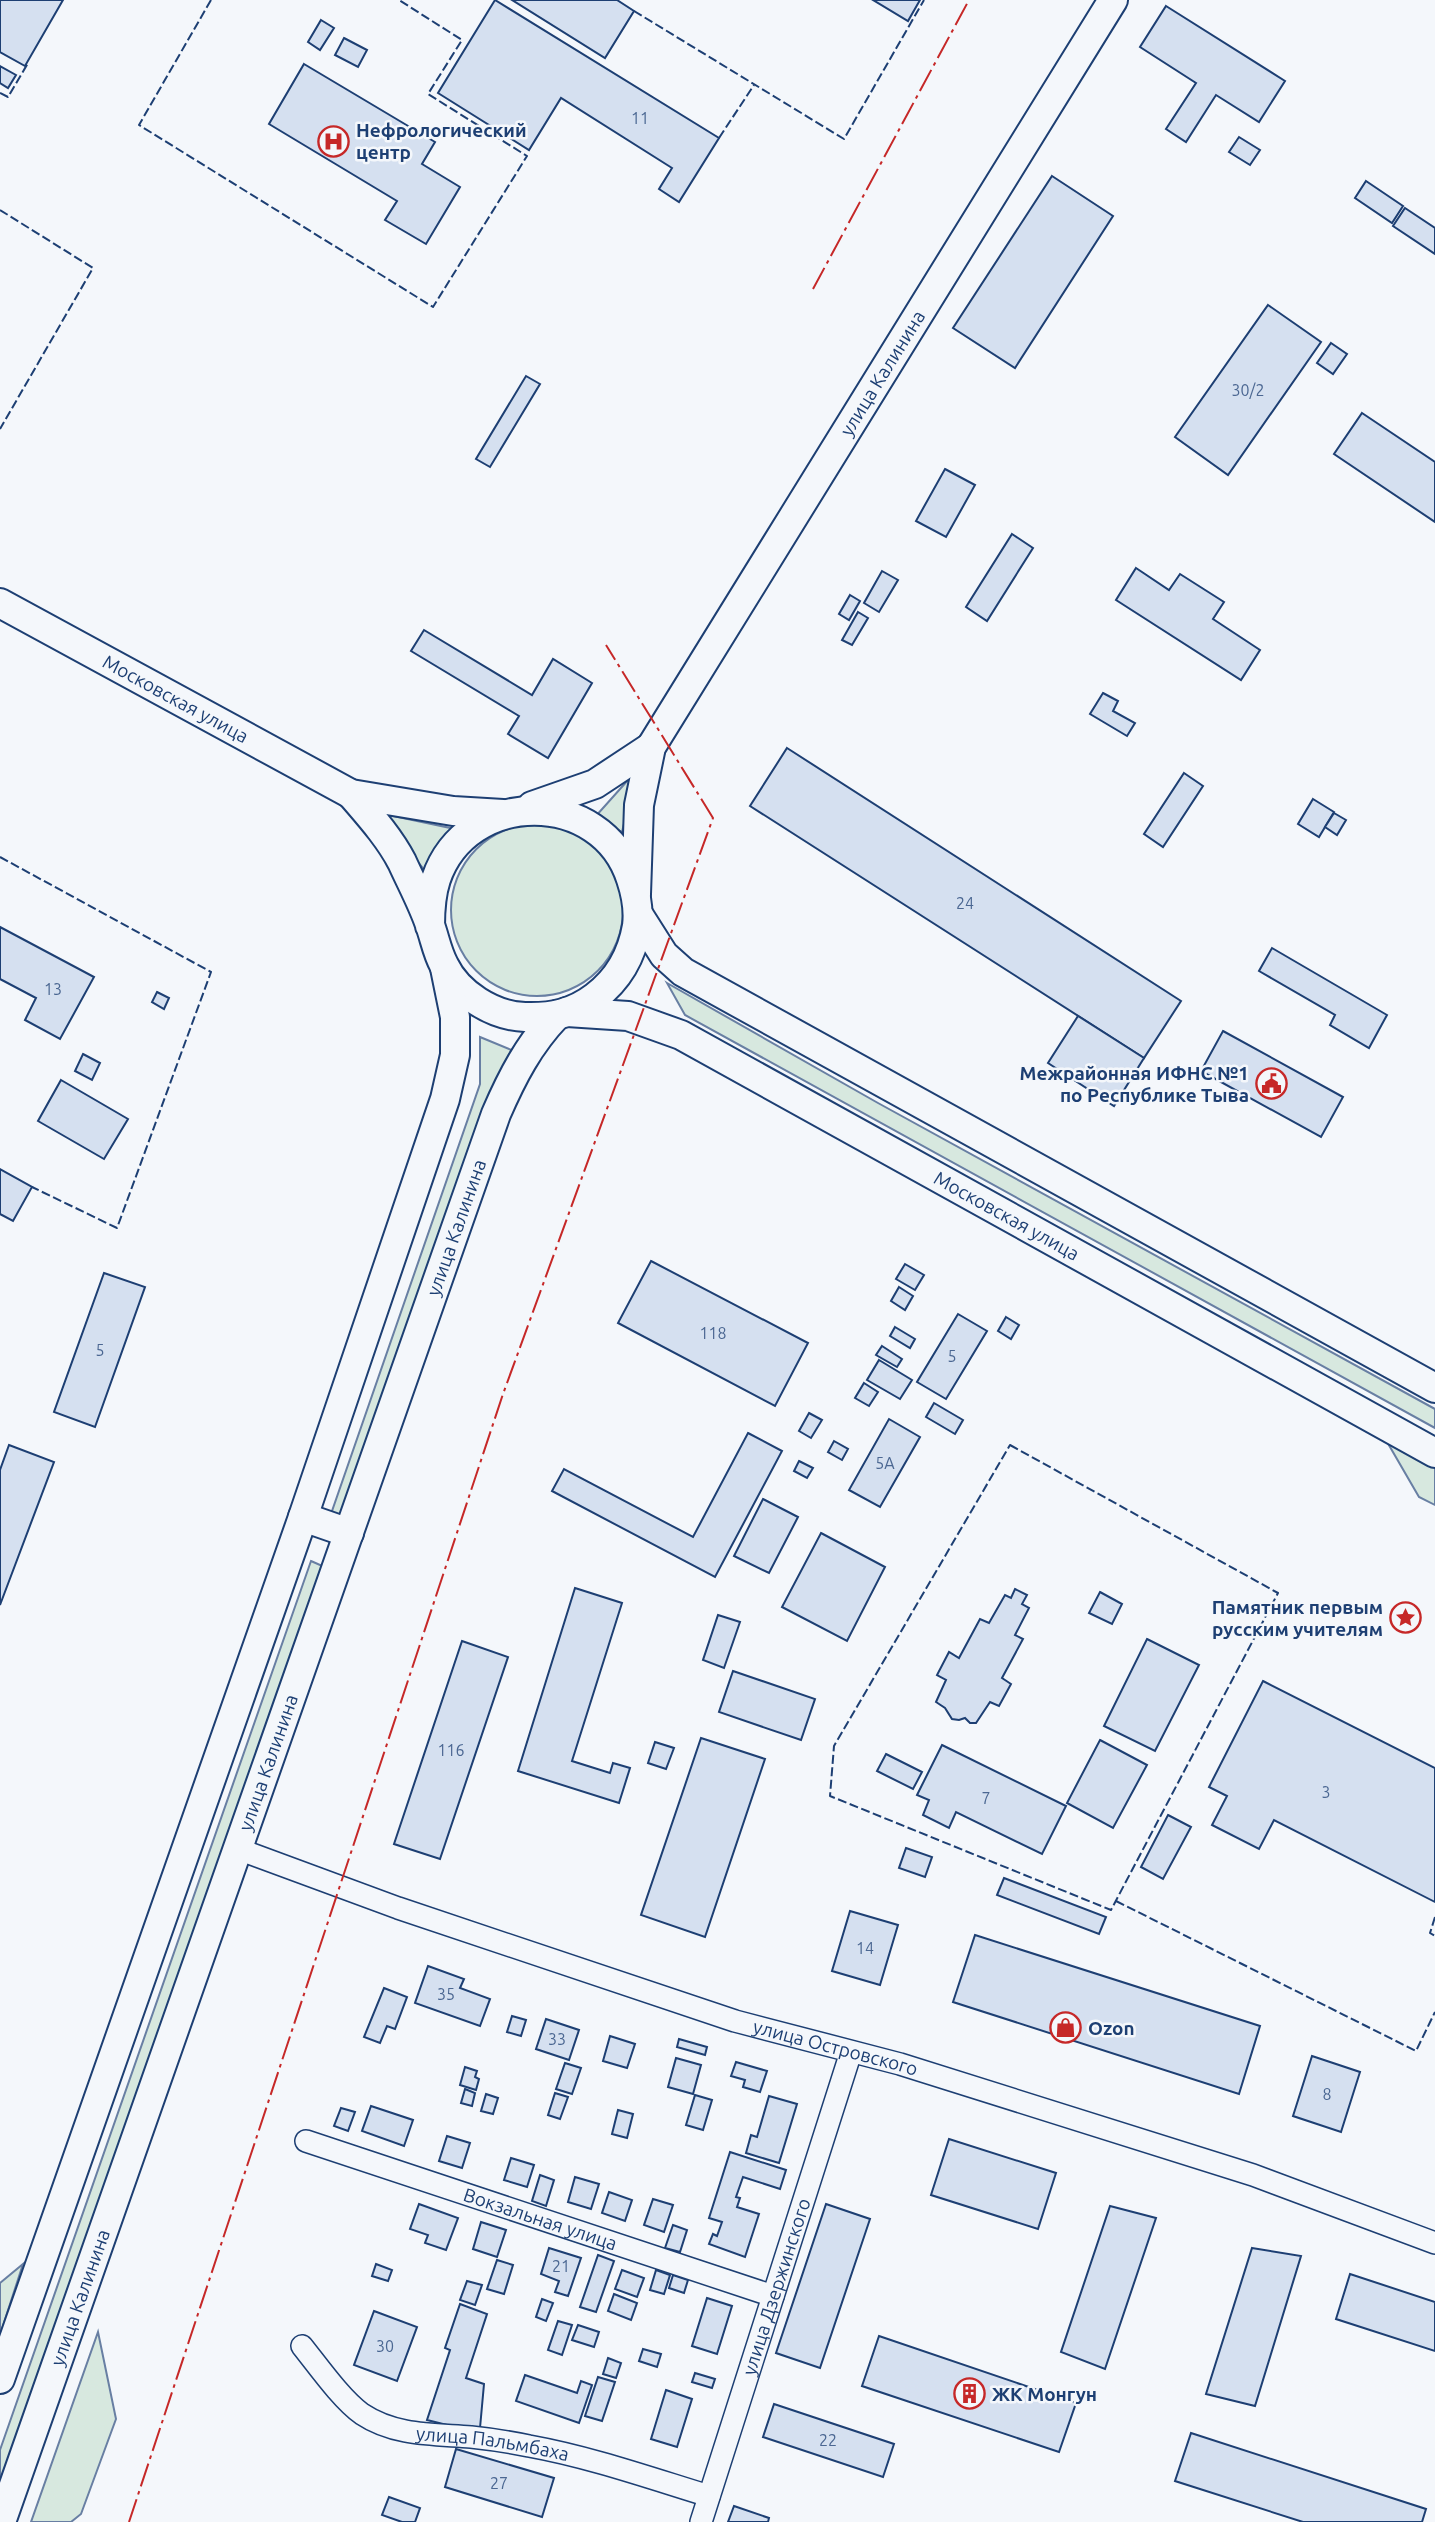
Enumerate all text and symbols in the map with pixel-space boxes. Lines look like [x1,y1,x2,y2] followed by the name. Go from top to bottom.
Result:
[631,109,649,127] house number: 11
[356,119,527,163] place label: Нефрологический центр
[316,124,350,158] hospital icon: Нефрологический центр
[835,306,929,440] street label: улица Калинина
[1232,381,1264,399] house number: 30/2
[99,650,252,747] street label: Московская улица
[956,894,974,912] house number: 24
[44,980,62,998] house number: 13
[1020,1062,1249,1106] place label: Межрайонная ИФНС №1 по Республике Тыва
[1255,1067,1289,1101] public building icon: Межрайонная ИФНС №1 по Республике Тыва
[422,1156,490,1299] street label: улица Калинина
[930,1167,1083,1265] street label: Московская улица
[699,1324,727,1342] house number: 118
[95,1341,105,1359] house number: 5
[947,1347,957,1365] house number: 5
[875,1454,895,1472] house number: 5А
[1212,1596,1383,1640] place label: Памятник первым русским учителям
[1389,1601,1423,1635] place icon: Памятник первым русским учителям
[234,1691,302,1834] street label: улица Калинина
[437,1741,465,1759] house number: 116
[1321,1783,1331,1801] house number: 3
[981,1789,991,1807] house number: 7
[856,1939,874,1957] house number: 14
[437,1985,455,2003] house number: 35
[1048,2011,1082,2045] shop icon: Ozon
[751,2015,921,2080] street label: улица Островского
[1088,2017,1135,2039] place label: Ozon
[548,2030,566,2048] house number: 33
[1322,2085,1332,2103] house number: 8
[461,2183,620,2255] street label: Вокзальная улица
[738,2195,815,2378] street label: улица Дзержинского
[46,2226,114,2369] street label: улица Калинина
[552,2257,570,2275] house number: 21
[376,2337,394,2355] house number: 30
[952,2377,986,2411] building icon: ЖК Монгун
[992,2383,1097,2405] place label: ЖК Монгун
[415,2422,571,2465] street label: улица Пальмбаха
[819,2431,837,2449] house number: 22
[490,2474,508,2492] house number: 27

